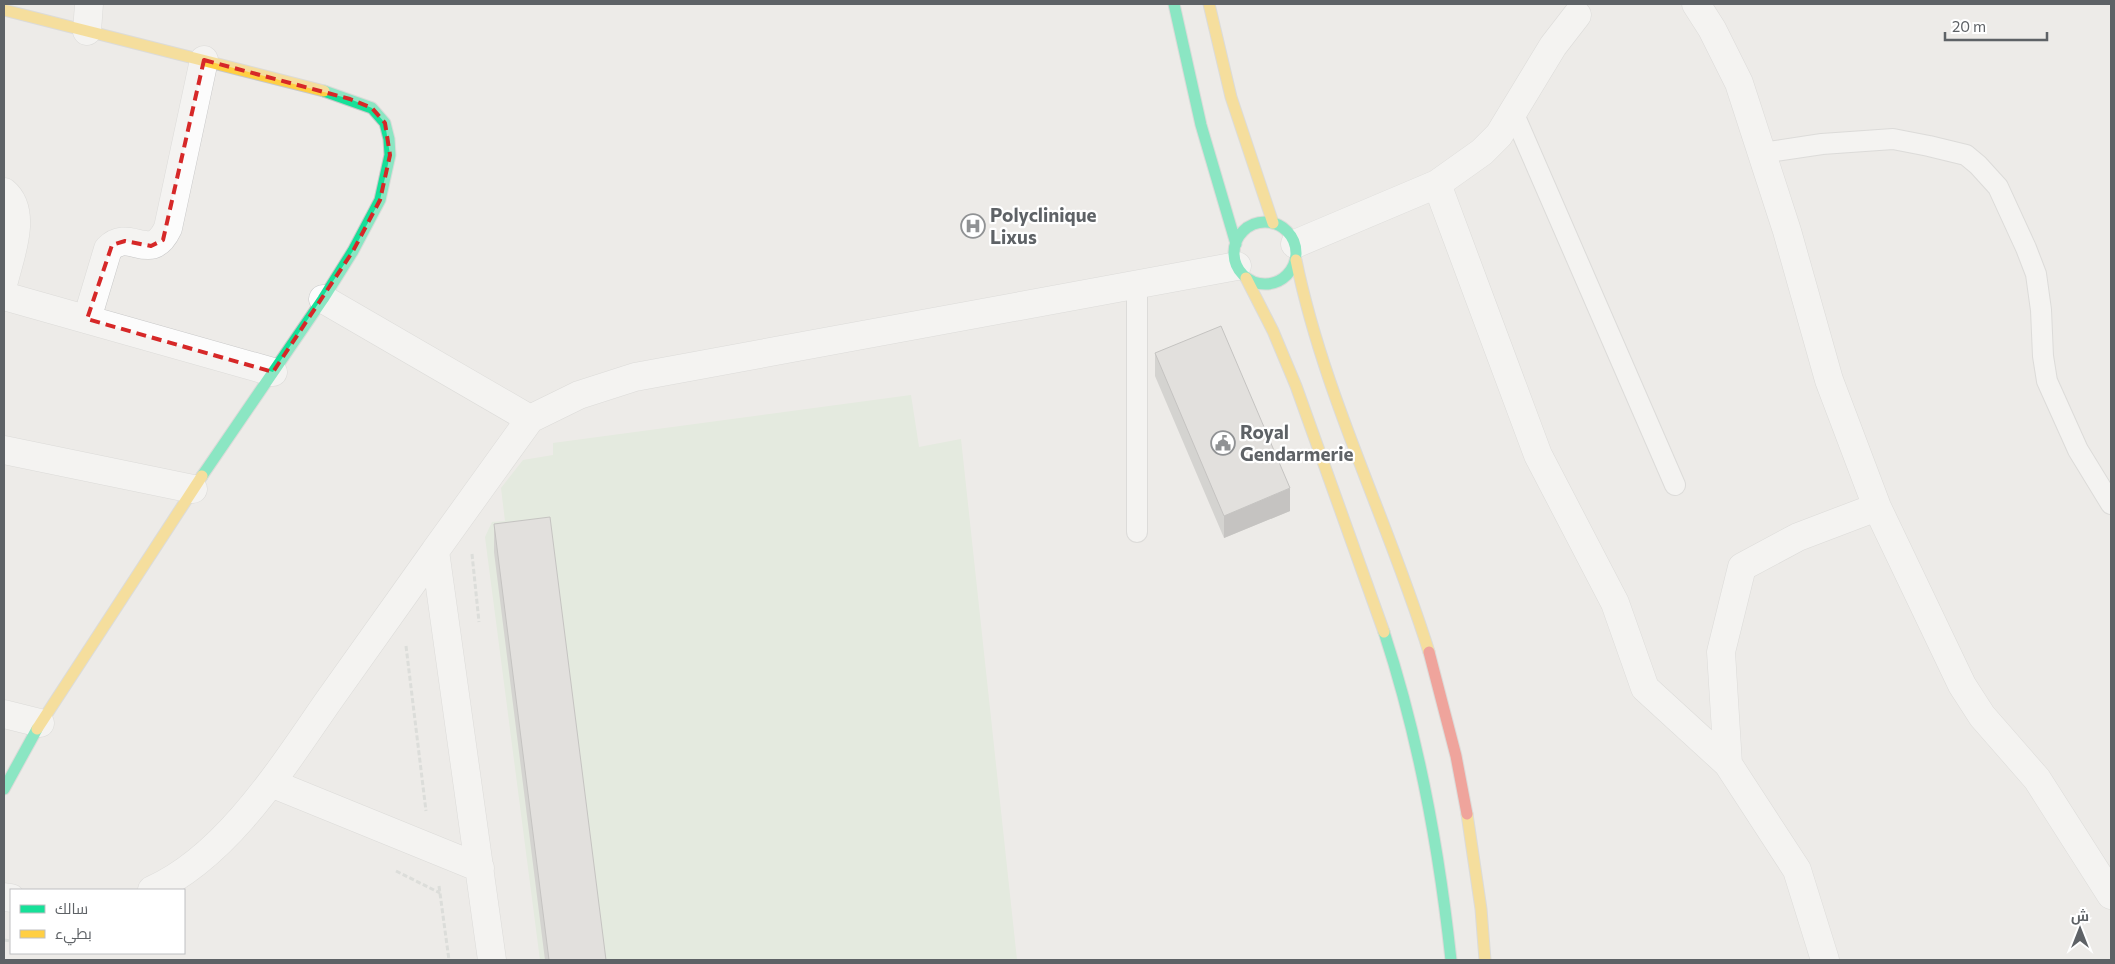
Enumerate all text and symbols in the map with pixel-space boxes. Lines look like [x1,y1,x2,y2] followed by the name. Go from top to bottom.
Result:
[1945,10,2048,42] scale bar
[1952,17,1986,35] text: 20 m
[990,203,1097,248] place label: Polyclinique Lixus
[960,213,986,239] hospital icon: Polyclinique Lixus
[1240,420,1354,465] place label: Royal Gendarmerie
[1210,430,1236,456] public building icon: Royal Gendarmerie
[10,889,185,954] legend
[55,899,88,917] text: سالك
[2055,904,2105,954] north arrow
[2071,907,2089,925] text: ش
[55,924,92,946] text: بطيء

